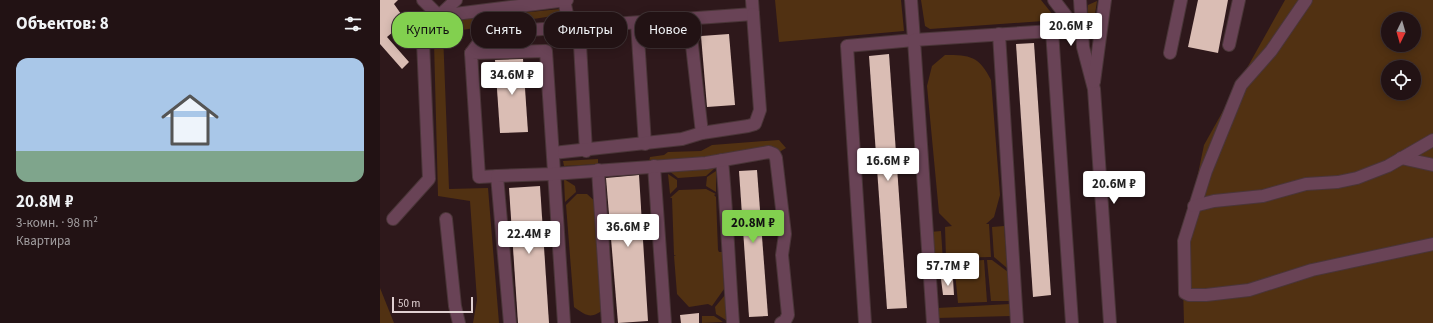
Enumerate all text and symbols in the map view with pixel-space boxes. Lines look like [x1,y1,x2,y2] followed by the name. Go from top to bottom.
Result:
[16,12,109,36] text: Объектов: 8
[392,12,463,48] chip: Купить
[471,12,536,48] chip: Снять
[544,12,627,48] chip: Фильтры
[635,12,701,48] chip: Новое
[1381,12,1421,52] north arrow
[1381,12,1421,100] map controls
[342,13,364,35] icon: filters
[1034,13,1108,47] pin: 20.6M ₽
[1049,17,1093,35] text: 20.6M ₽
[1381,60,1421,100] button: locate
[475,62,549,96] pin: 34.6M ₽
[490,66,534,84] text: 34.6M ₽
[154,84,226,156] icon: home
[851,148,925,182] pin: 16.6M ₽
[866,152,910,170] text: 16.6M ₽
[1077,171,1151,205] pin: 20.6M ₽
[1092,175,1136,193] text: 20.6M ₽
[16,190,73,214] text: 20.8M ₽
[716,210,790,244] pin: 20.8M ₽
[16,214,98,232] text: 3-комн. · 98 m²
[591,214,665,248] pin: 36.6M ₽
[731,214,775,232] text: 20.8M ₽
[606,218,650,236] text: 36.6M ₽
[492,221,566,255] pin: 22.4M ₽
[507,225,551,243] text: 22.4M ₽
[16,232,71,250] text: Квартира
[911,253,985,287] pin: 57.7M ₽
[926,257,970,275] text: 57.7M ₽
[392,295,473,314] scale bar
[398,296,420,311] text: 50 m

